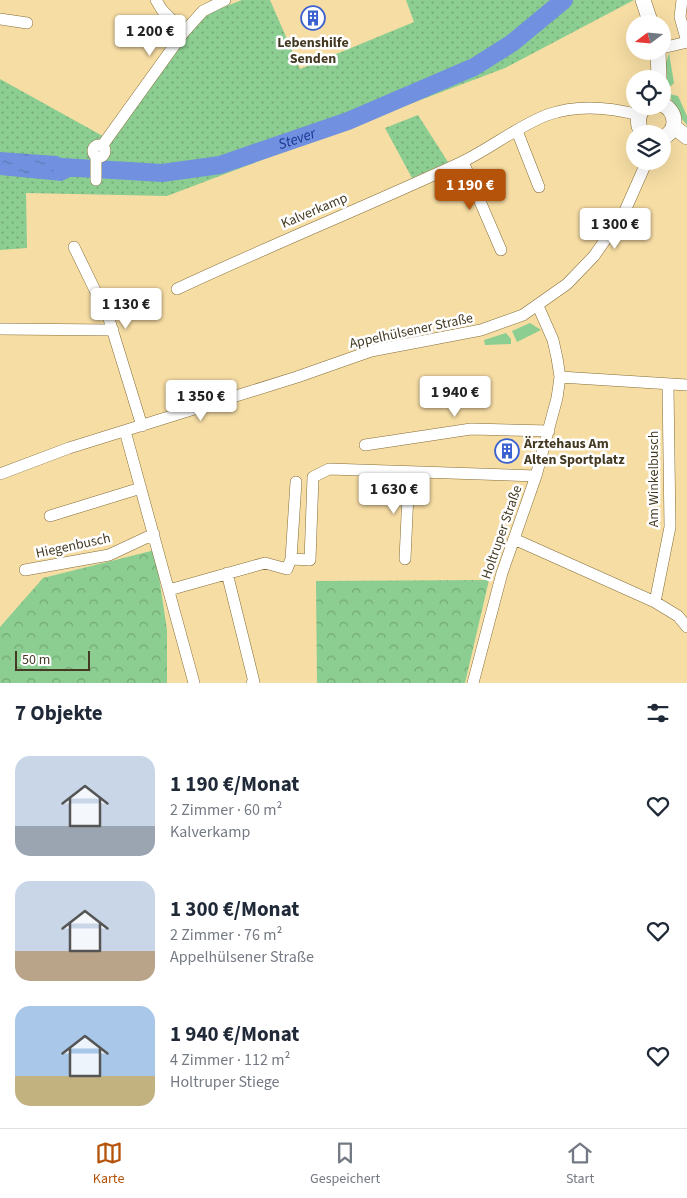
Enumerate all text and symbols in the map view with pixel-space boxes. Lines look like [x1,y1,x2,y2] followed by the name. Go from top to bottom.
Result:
[300,5,326,31] building icon: Lebenshilfe Senden
[104,15,196,57] pin: 1 200 €
[626,15,671,60] north arrow
[626,15,671,170] map controls
[126,20,174,42] text: 1 200 €
[277,33,349,69] place label: Lebenshilfe Senden
[626,70,671,115] button: locate
[275,123,319,155] water label: Stever
[626,125,671,170] button: layers
[424,168,516,211] pin: 1 190 €
[446,174,494,196] text: 1 190 €
[278,188,351,234] street label: Kalverkamp
[569,208,661,250] pin: 1 300 €
[591,213,639,235] text: 1 300 €
[80,288,172,330] pin: 1 130 €
[102,293,150,315] text: 1 130 €
[348,308,475,354] street label: Appelhülsener Straße
[409,376,501,418] pin: 1 940 €
[155,380,247,422] pin: 1 350 €
[431,381,479,403] text: 1 940 €
[177,385,225,407] text: 1 350 €
[644,431,664,527] street label: Am Winkelbusch
[523,434,625,470] place label: Ärztehaus Am Alten Sportplatz
[494,438,520,464] building icon: Ärztehaus Am Alten Sportplatz
[348,472,440,515] pin: 1 630 €
[370,478,418,500] text: 1 630 €
[476,483,527,582] street label: Holtruper Straße
[34,528,112,564] street label: Hiegenbusch
[15,648,90,671] scale bar
[22,650,50,670] text: 50 m
[15,698,103,728] text: 7 Objekte
[644,699,672,727] icon: filters
[170,769,299,799] text: 1 190 €/Monat
[55,776,115,836] icon: home
[644,792,672,820] icon: heart
[170,799,282,821] text: 2 Zimmer · 60 m²
[170,821,250,843] text: Kalverkamp
[170,894,299,924] text: 1 300 €/Monat
[55,901,115,961] icon: home
[644,917,672,945] icon: heart
[170,924,282,946] text: 2 Zimmer · 76 m²
[170,946,314,968] text: Appelhülsener Straße
[170,1019,299,1049] text: 1 940 €/Monat
[55,1026,115,1086] icon: home
[644,1042,672,1070] icon: heart
[170,1049,290,1071] text: 4 Zimmer · 112 m²
[170,1071,279,1093] text: Holtruper Stiege
[93,1139,124,1189] tab: Karte
[310,1139,380,1189] tab: Gespeichert
[566,1139,594,1189] tab: Start

